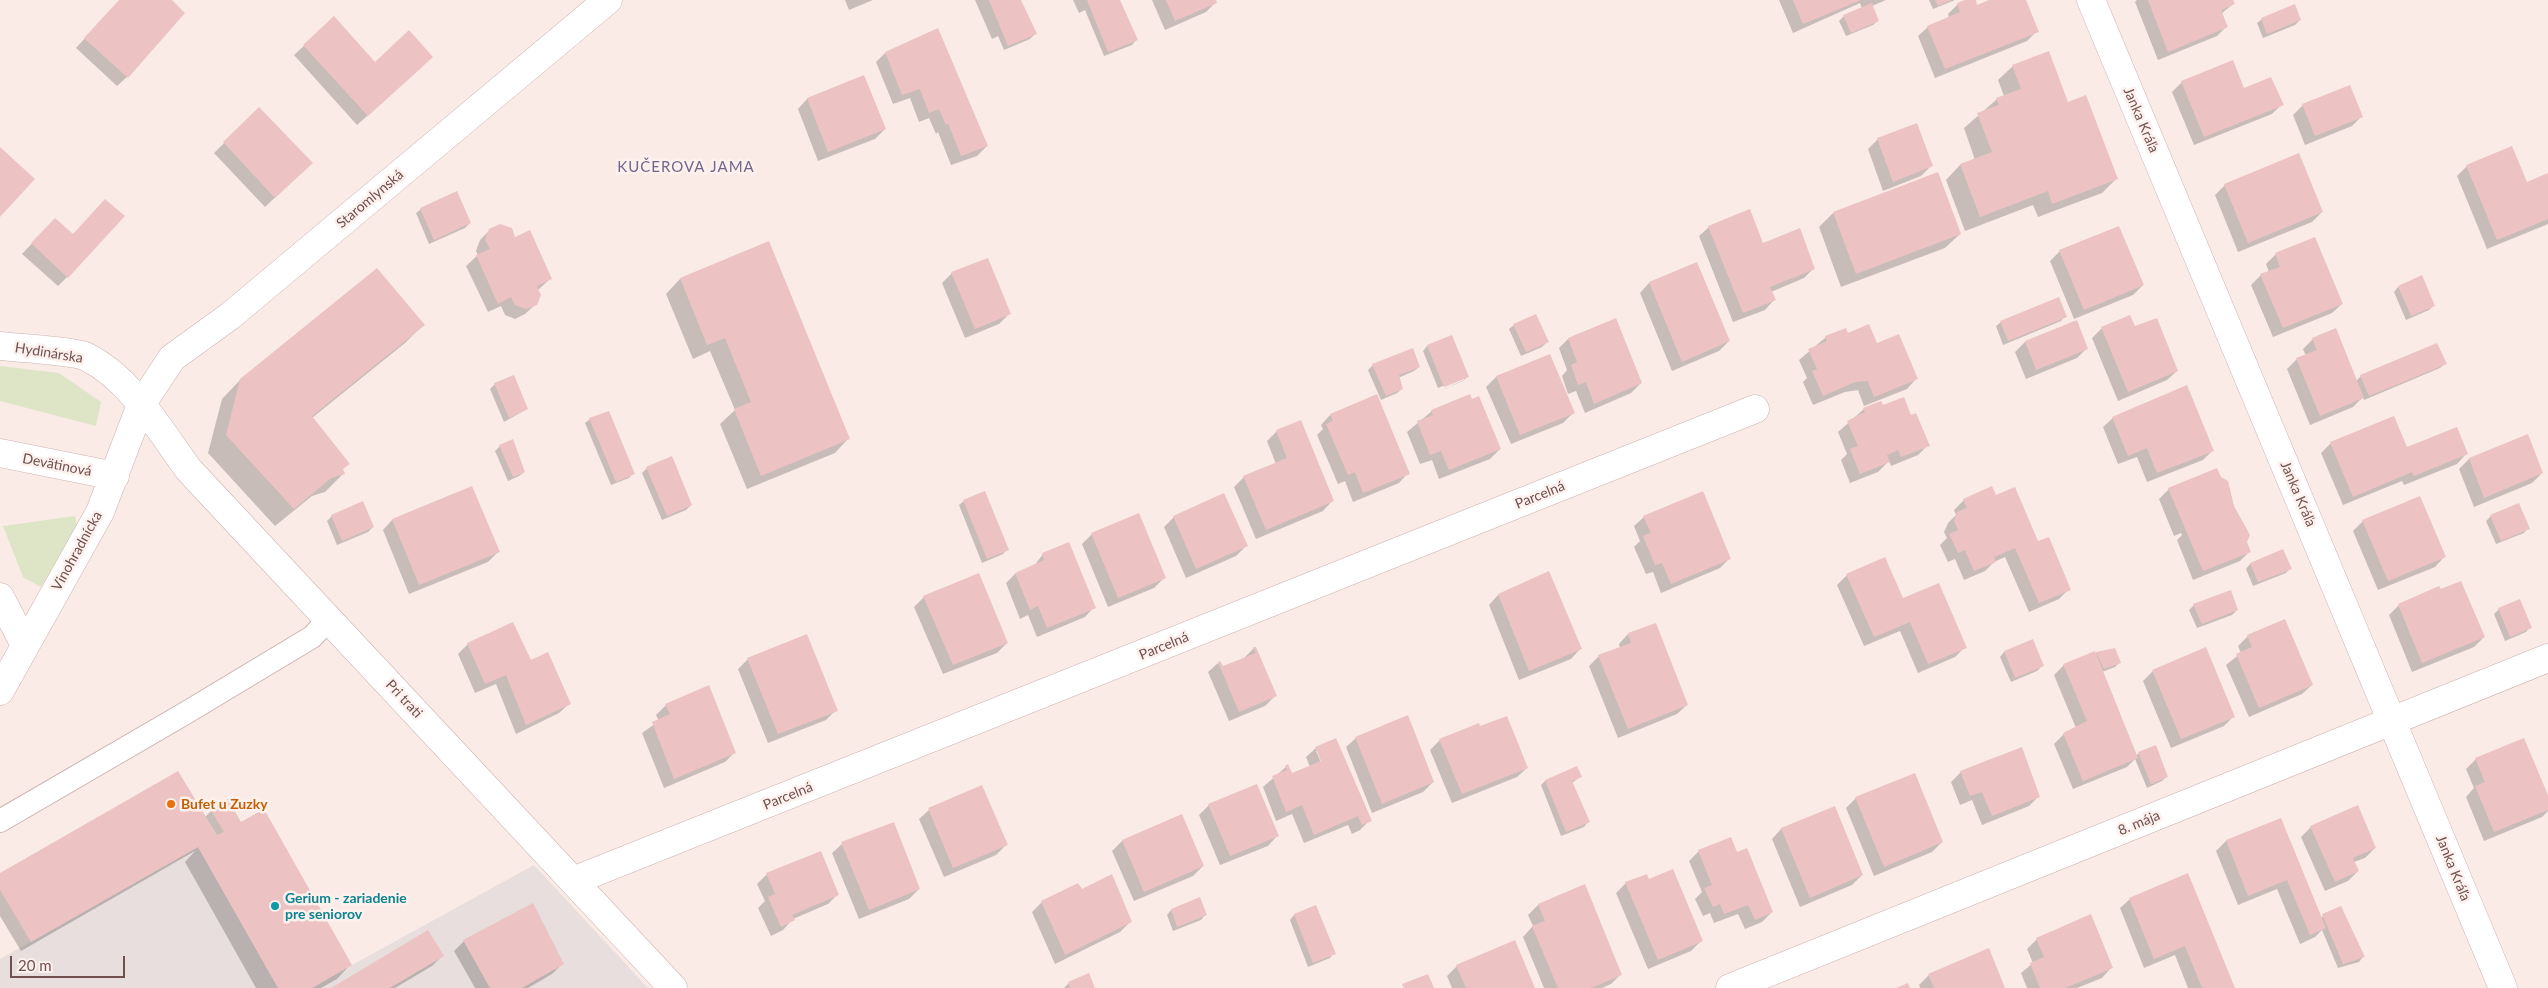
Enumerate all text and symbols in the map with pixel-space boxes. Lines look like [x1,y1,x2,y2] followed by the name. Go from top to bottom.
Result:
[2120,85,2162,155] street label: Janka Kráľa
[616,158,756,176] district label: KUČEROVA JAMA
[333,166,407,232] street label: Staromlynská
[14,339,84,367] street label: Hydinárska
[21,450,93,480] street label: Devätinová
[2277,459,2319,529] street label: Janka Kráľa
[1513,477,1567,513] street label: Parcelná
[48,508,106,594] street label: Vinohradnícka
[1137,628,1191,664] street label: Parcelná
[382,677,426,721] street label: Pri trati
[761,778,815,814] street label: Parcelná
[181,796,268,812] place label: Bufet u Zuzky
[165,798,177,810] marker: Bufet u Zuzky
[2116,807,2162,839] street label: 8. mája
[2432,833,2474,903] street label: Janka Kráľa
[285,890,407,922] place label: Gerium - zariadenie pre seniorov
[269,900,281,912] marker: Gerium - zariadenie pre seniorov
[12,946,128,978] scale bar
[18,956,52,974] text: 20 m

